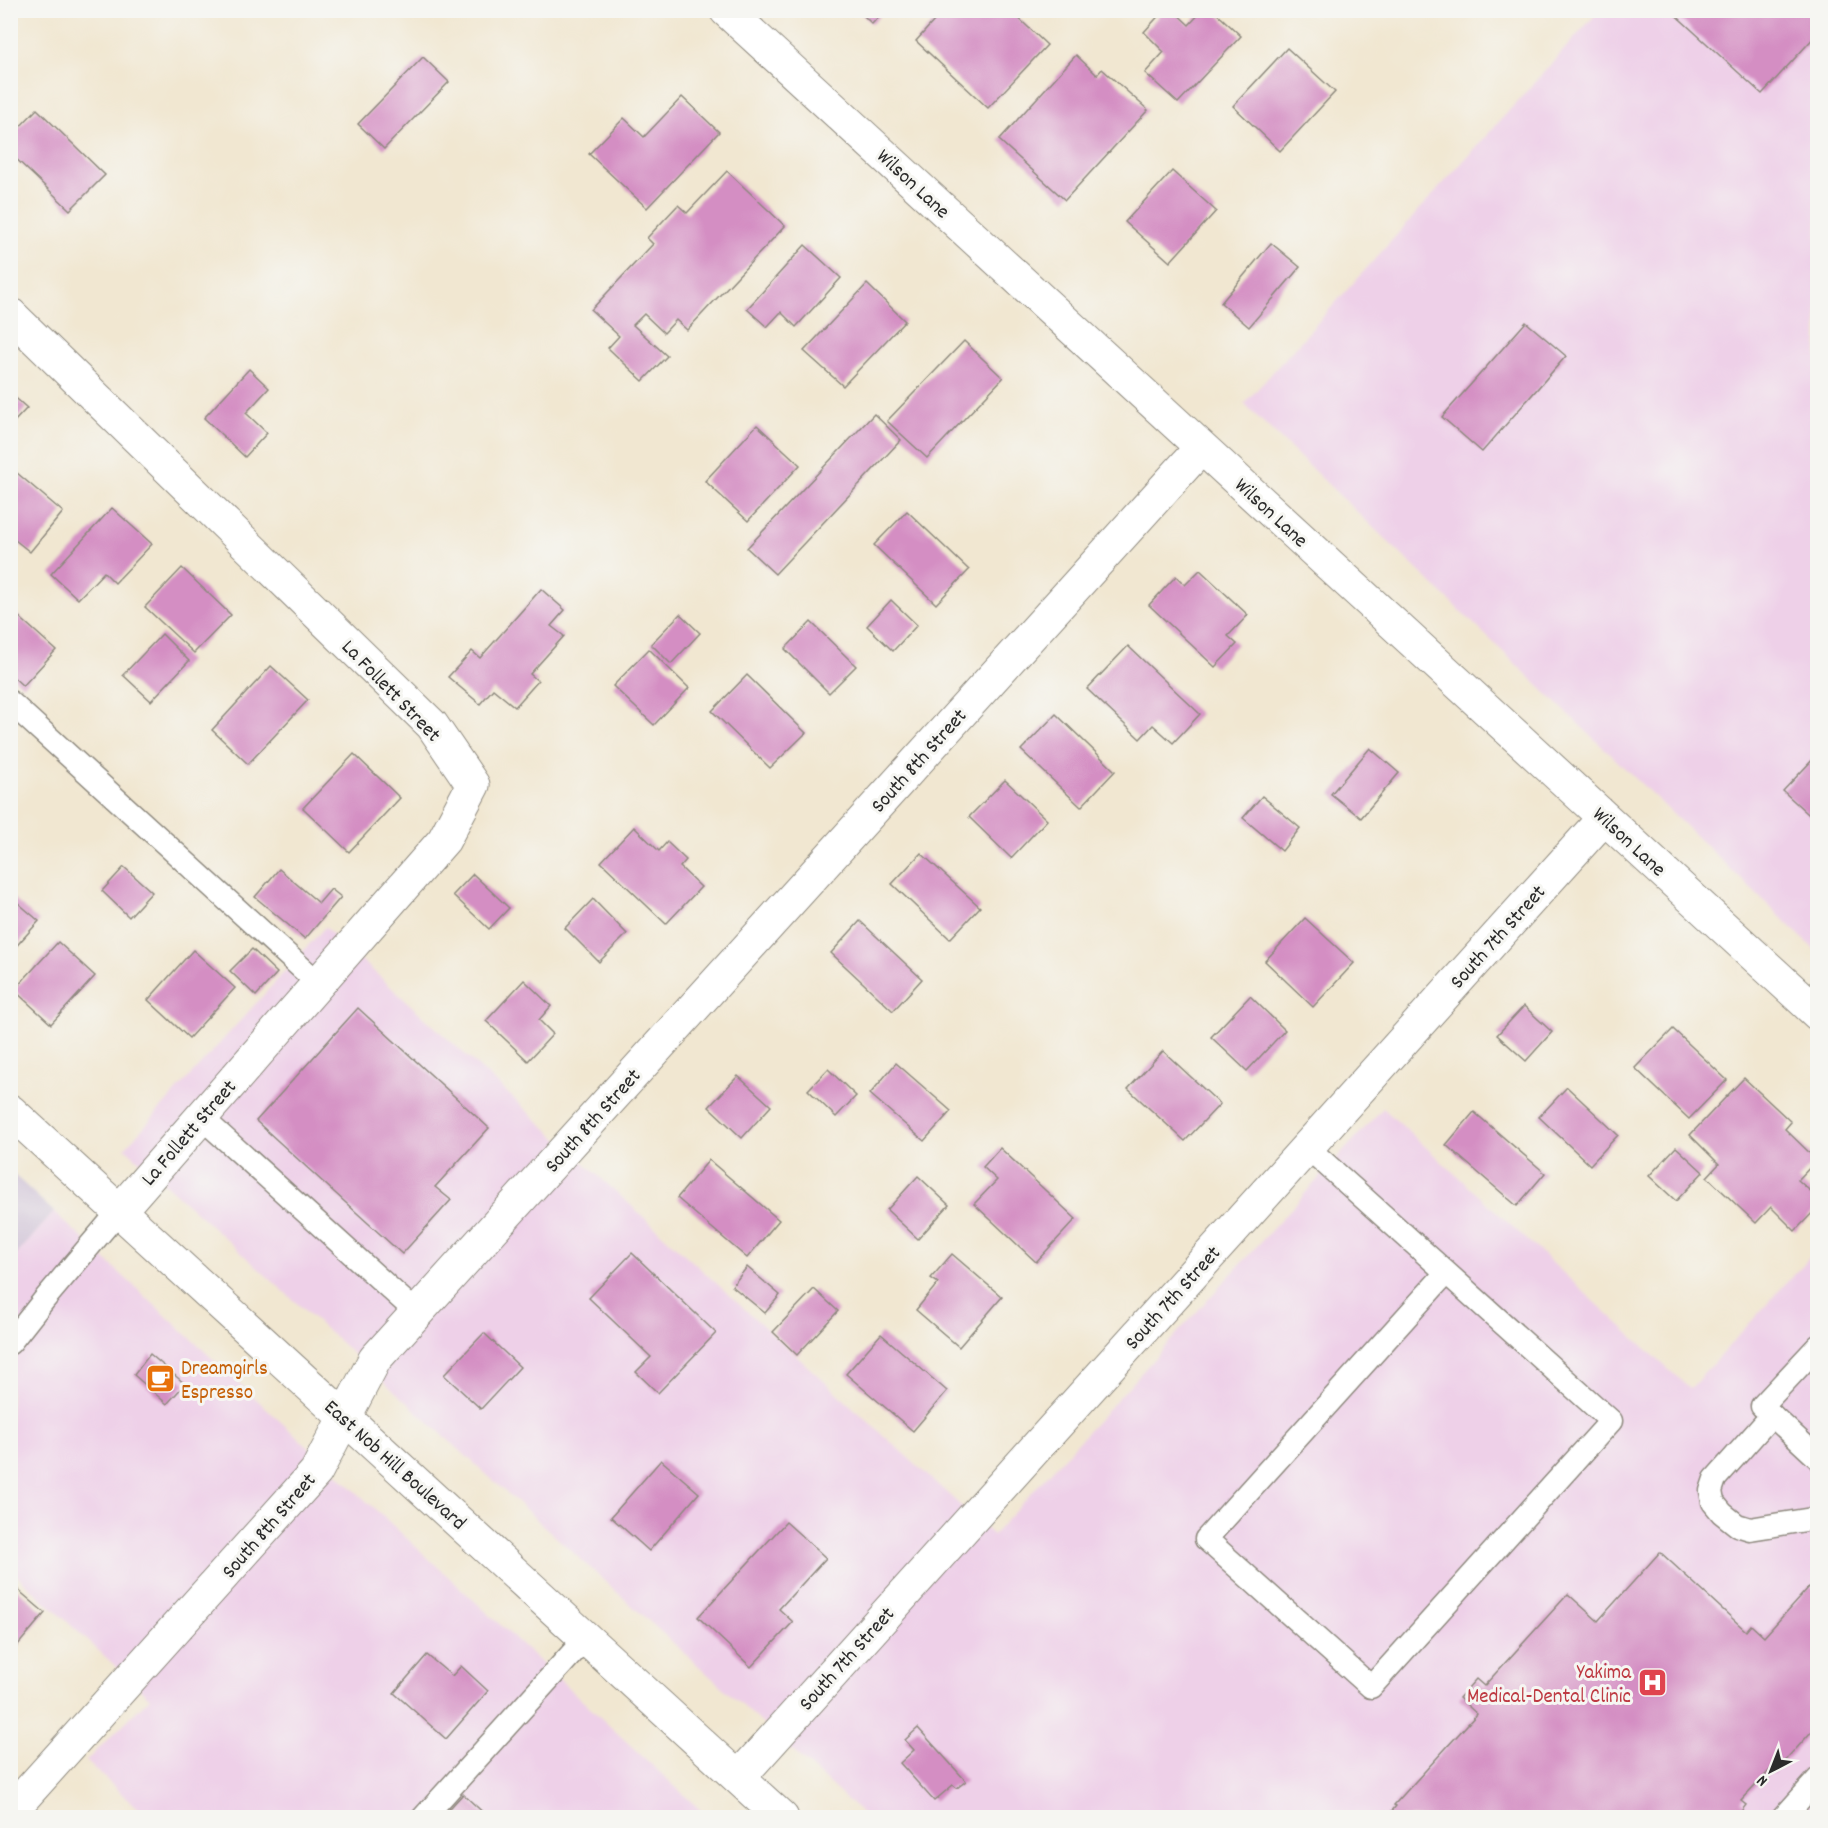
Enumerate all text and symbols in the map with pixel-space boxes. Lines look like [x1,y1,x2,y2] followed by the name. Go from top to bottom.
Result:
[868,143,955,227] street label: Wilson Lane
[1226,472,1313,556] street label: Wilson Lane
[333,634,447,750] street label: La Follett Street
[865,703,976,821] street label: South 8th Street
[1584,801,1671,885] street label: Wilson Lane
[1444,879,1554,997] street label: South 7th Street
[539,1063,650,1181] street label: South 8th Street
[135,1074,245,1194] street label: La Follett Street
[1119,1240,1229,1358] street label: South 7th Street
[181,1355,268,1409] place label: Dreamgirls Espresso
[144,1363,176,1395] cafe icon: Dreamgirls Espresso
[316,1394,472,1538] street label: East Nob Hill Boulevard
[216,1467,325,1586] street label: South 8th Street
[793,1601,903,1719] street label: South 7th Street
[1467,1659,1632,1713] place label: Yakima Medical-Dental Clinic
[1636,1667,1668,1699] hospital icon: Yakima Medical-Dental Clinic
[1741,1741,1801,1801] north arrow
[1752,1769,1773,1791] text: N

